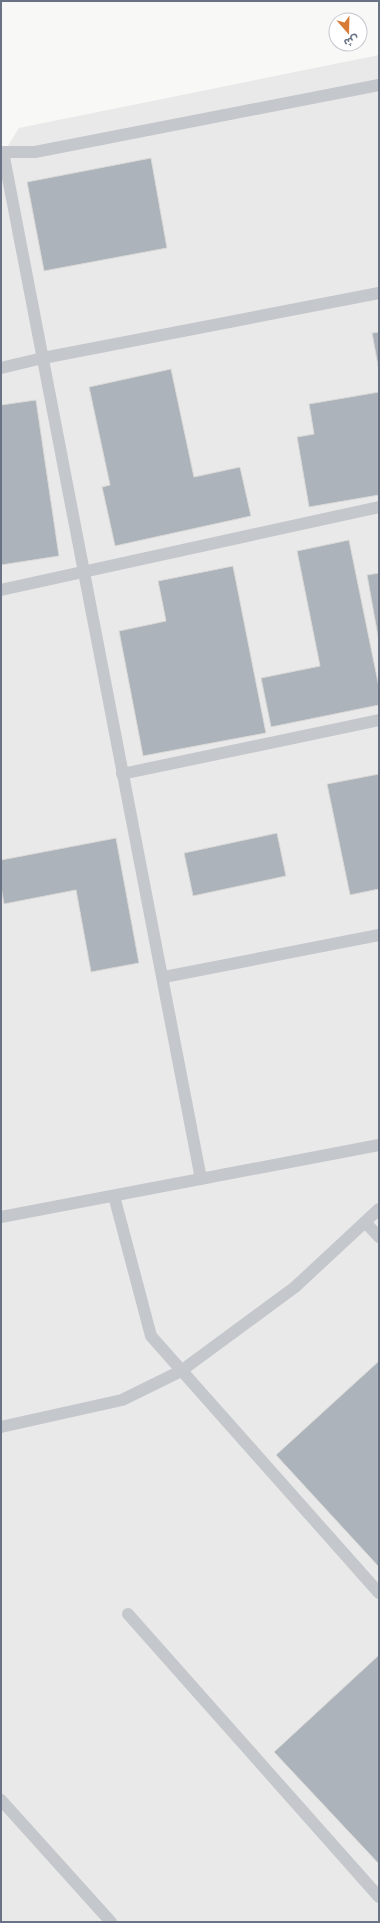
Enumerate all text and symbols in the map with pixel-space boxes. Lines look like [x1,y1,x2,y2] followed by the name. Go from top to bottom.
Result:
[328,12,368,52] north arrow
[342,32,361,51] text: ش

